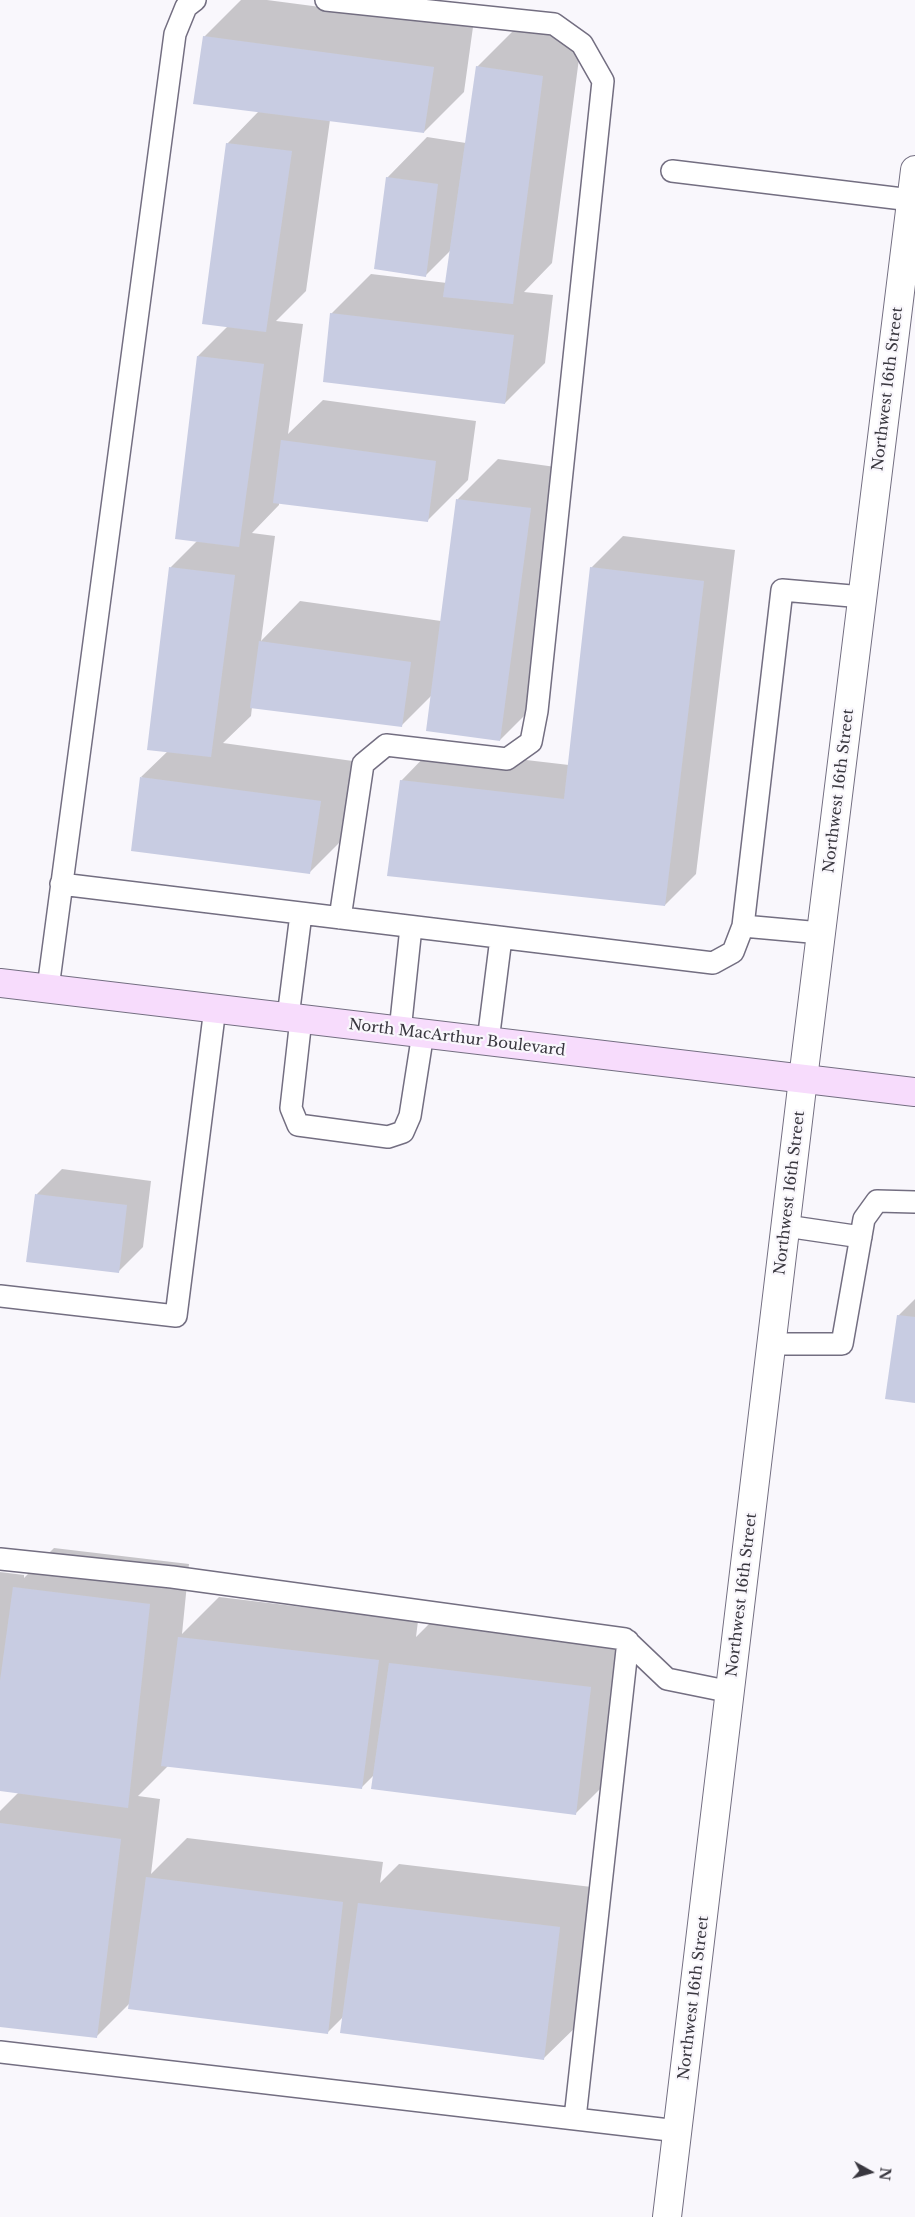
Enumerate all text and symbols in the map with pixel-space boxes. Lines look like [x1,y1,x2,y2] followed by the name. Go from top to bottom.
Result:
[869,306,907,472] street label: Northwest 16th Street
[820,708,858,874] street label: Northwest 16th Street
[348,1016,566,1060] street label: North MacArthur Boulevard
[771,1110,809,1276] street label: Northwest 16th Street
[723,1512,761,1678] street label: Northwest 16th Street
[675,1915,713,2081] street label: Northwest 16th Street
[845,2147,895,2197] north arrow
[875,2166,895,2181] text: N

